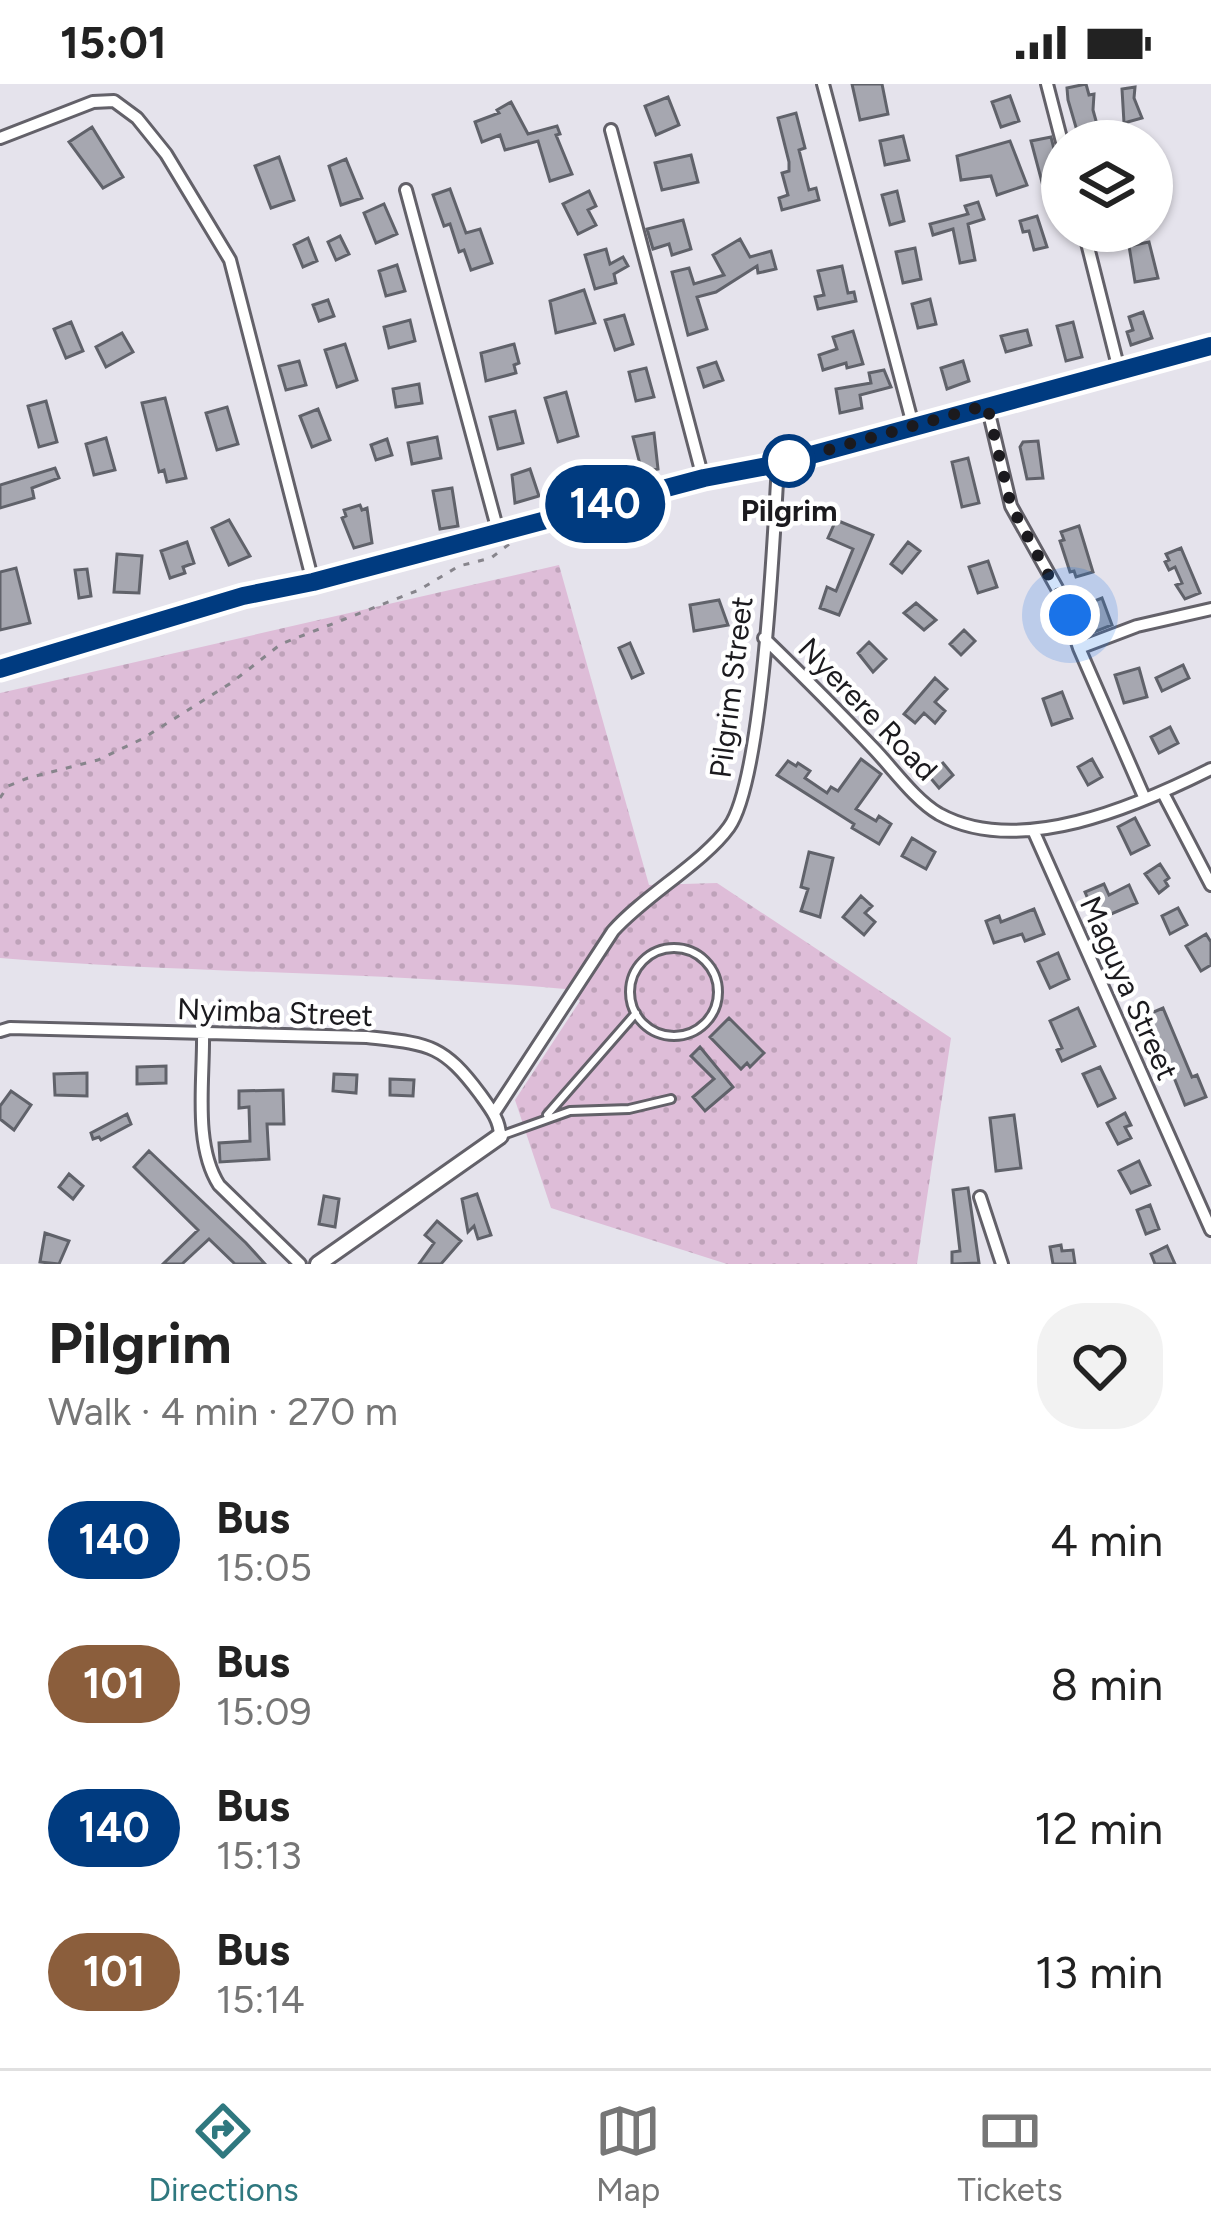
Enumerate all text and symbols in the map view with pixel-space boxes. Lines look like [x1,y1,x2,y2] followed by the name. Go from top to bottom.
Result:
[60,15,167,69] text: 15:01
[1041,120,1173,252] map controls
[1041,120,1173,252] button: layers
[764,436,814,486] marker: Pilgrim
[536,465,674,543] line badge: 140
[569,478,641,529] text: 140
[741,492,837,529] place label: Pilgrim
[1040,585,1100,645] your location
[702,594,760,780] street label: Pilgrim Street
[791,630,945,788] street label: Nyerere Road
[1072,890,1186,1086] street label: Maguya Street
[177,990,373,1034] street label: Nyimba Street
[1037,1303,1163,1429] button: heart
[48,1309,232,1377] text: Pilgrim
[48,1388,398,1435] text: Walk · 4 min · 270 m
[216,1490,290,1544] text: Bus
[1050,1513,1163,1567] text: 4 min
[78,1514,150,1565] text: 140
[216,1544,312,1591] text: 15:05
[216,1634,290,1688] text: Bus
[1050,1657,1163,1711] text: 8 min
[83,1658,145,1709] text: 101
[216,1688,311,1735] text: 15:09
[216,1778,290,1832] text: Bus
[1034,1801,1163,1855] text: 12 min
[78,1802,150,1853] text: 140
[216,1832,302,1879] text: 15:13
[216,1922,290,1976] text: Bus
[1035,1945,1163,1999] text: 13 min
[83,1946,145,1997] text: 101
[216,1976,305,2023] text: 15:14
[148,2098,299,2209] tab: Directions
[595,2098,661,2209] tab: Map
[958,2098,1063,2209] tab: Tickets

